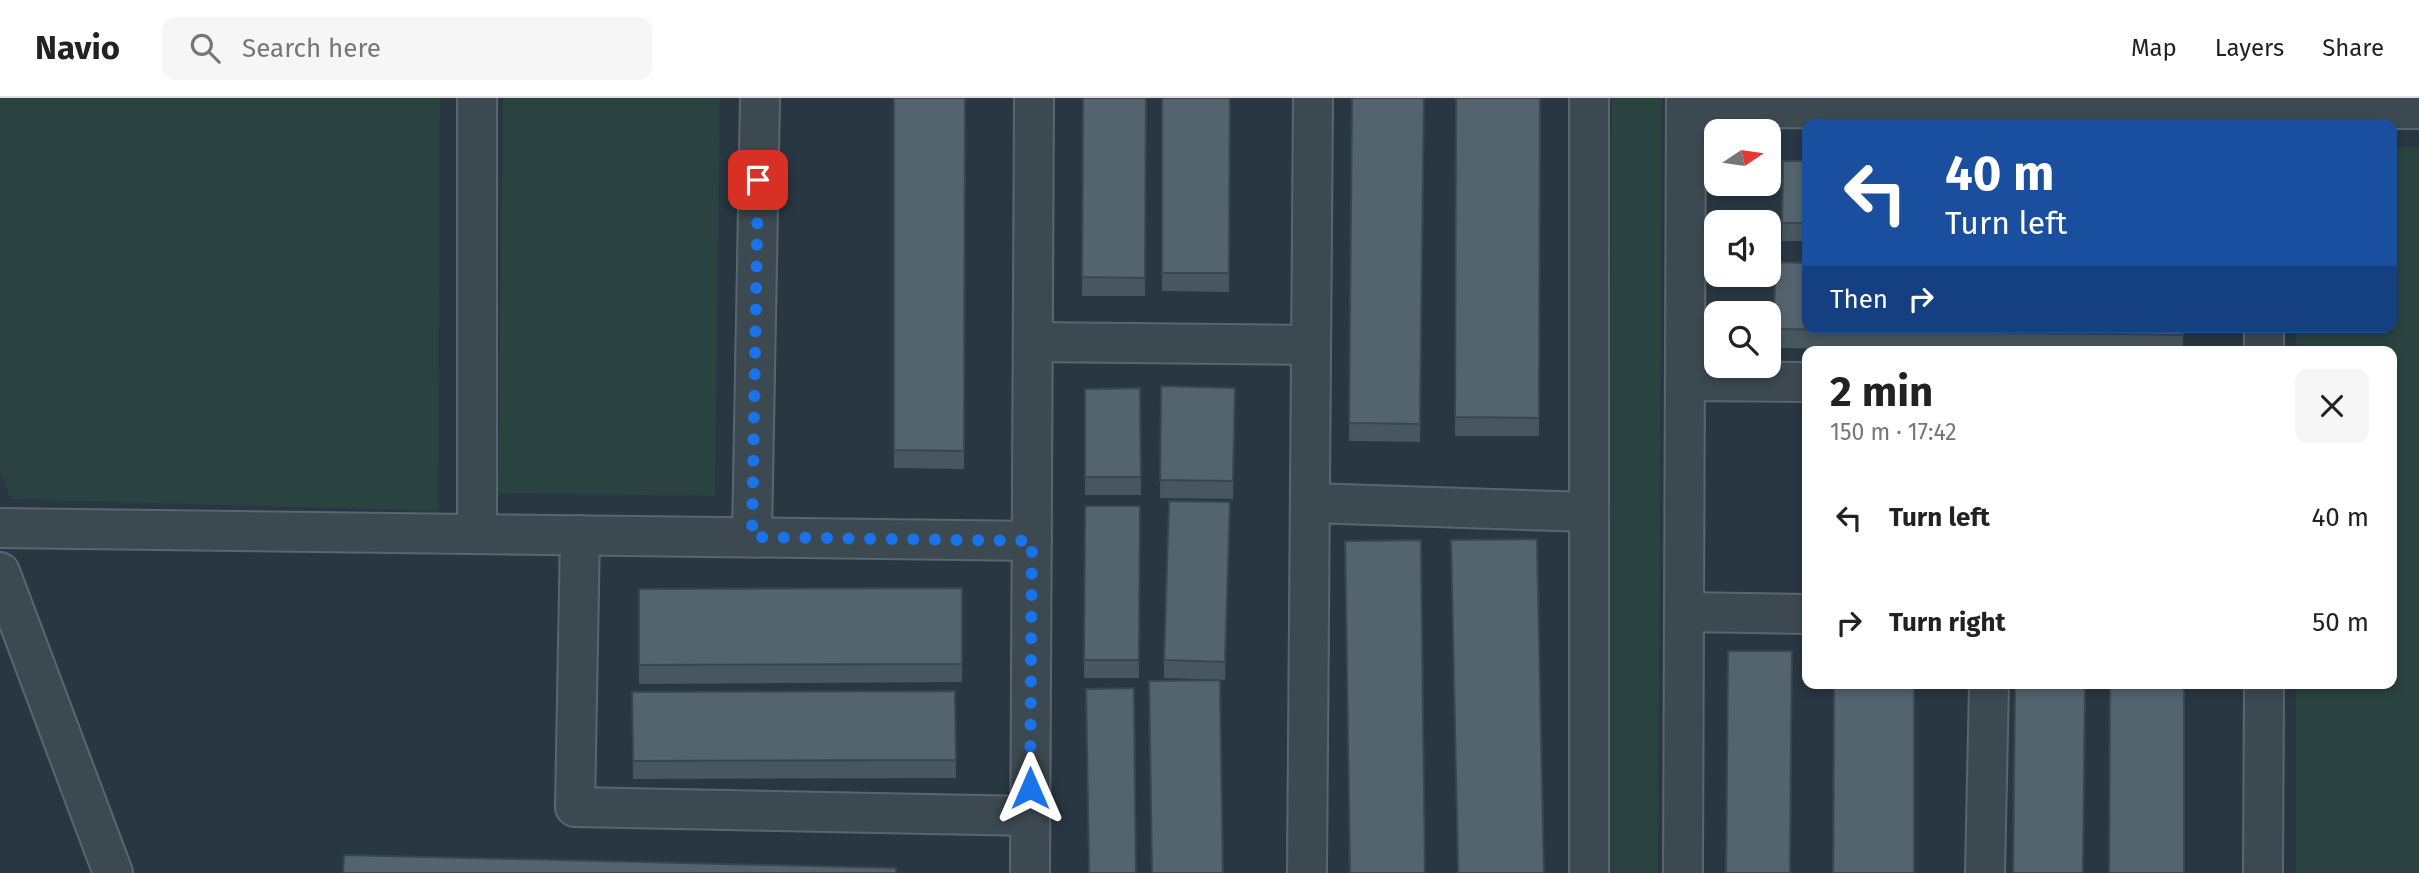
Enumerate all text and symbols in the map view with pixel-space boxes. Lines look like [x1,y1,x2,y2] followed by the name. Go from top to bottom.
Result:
[162,17,652,80] search box
[35,28,120,68] text: Navio
[186,29,224,67] icon: search
[242,33,381,64] text: Search here
[2131,34,2177,62] text: Map
[2215,34,2284,62] text: Layers
[2322,34,2384,62] text: Share
[1704,119,1782,196] north arrow
[1704,119,1781,378] map controls
[1945,144,2054,203] text: 40 m
[1830,147,1921,238] icon: left
[728,150,788,210] pin
[739,161,777,199] icon: arrive
[1945,204,2067,242] text: Turn left
[1704,210,1781,287] button: sound
[1902,280,1940,318] icon: right
[1830,284,1888,315] text: Then
[1704,301,1781,378] button: search
[1830,367,1933,417] text: 2 min
[2295,369,2369,443] button: close
[1830,418,1957,446] text: 150 m · 17:42
[1830,499,1868,537] icon: left
[1889,502,1990,533] text: Turn left
[2311,502,2369,533] text: 40 m
[1830,604,1868,642] icon: right
[1889,607,2006,638] text: Turn right
[2312,607,2369,638] text: 50 m
[993,751,1067,825] position arrow

